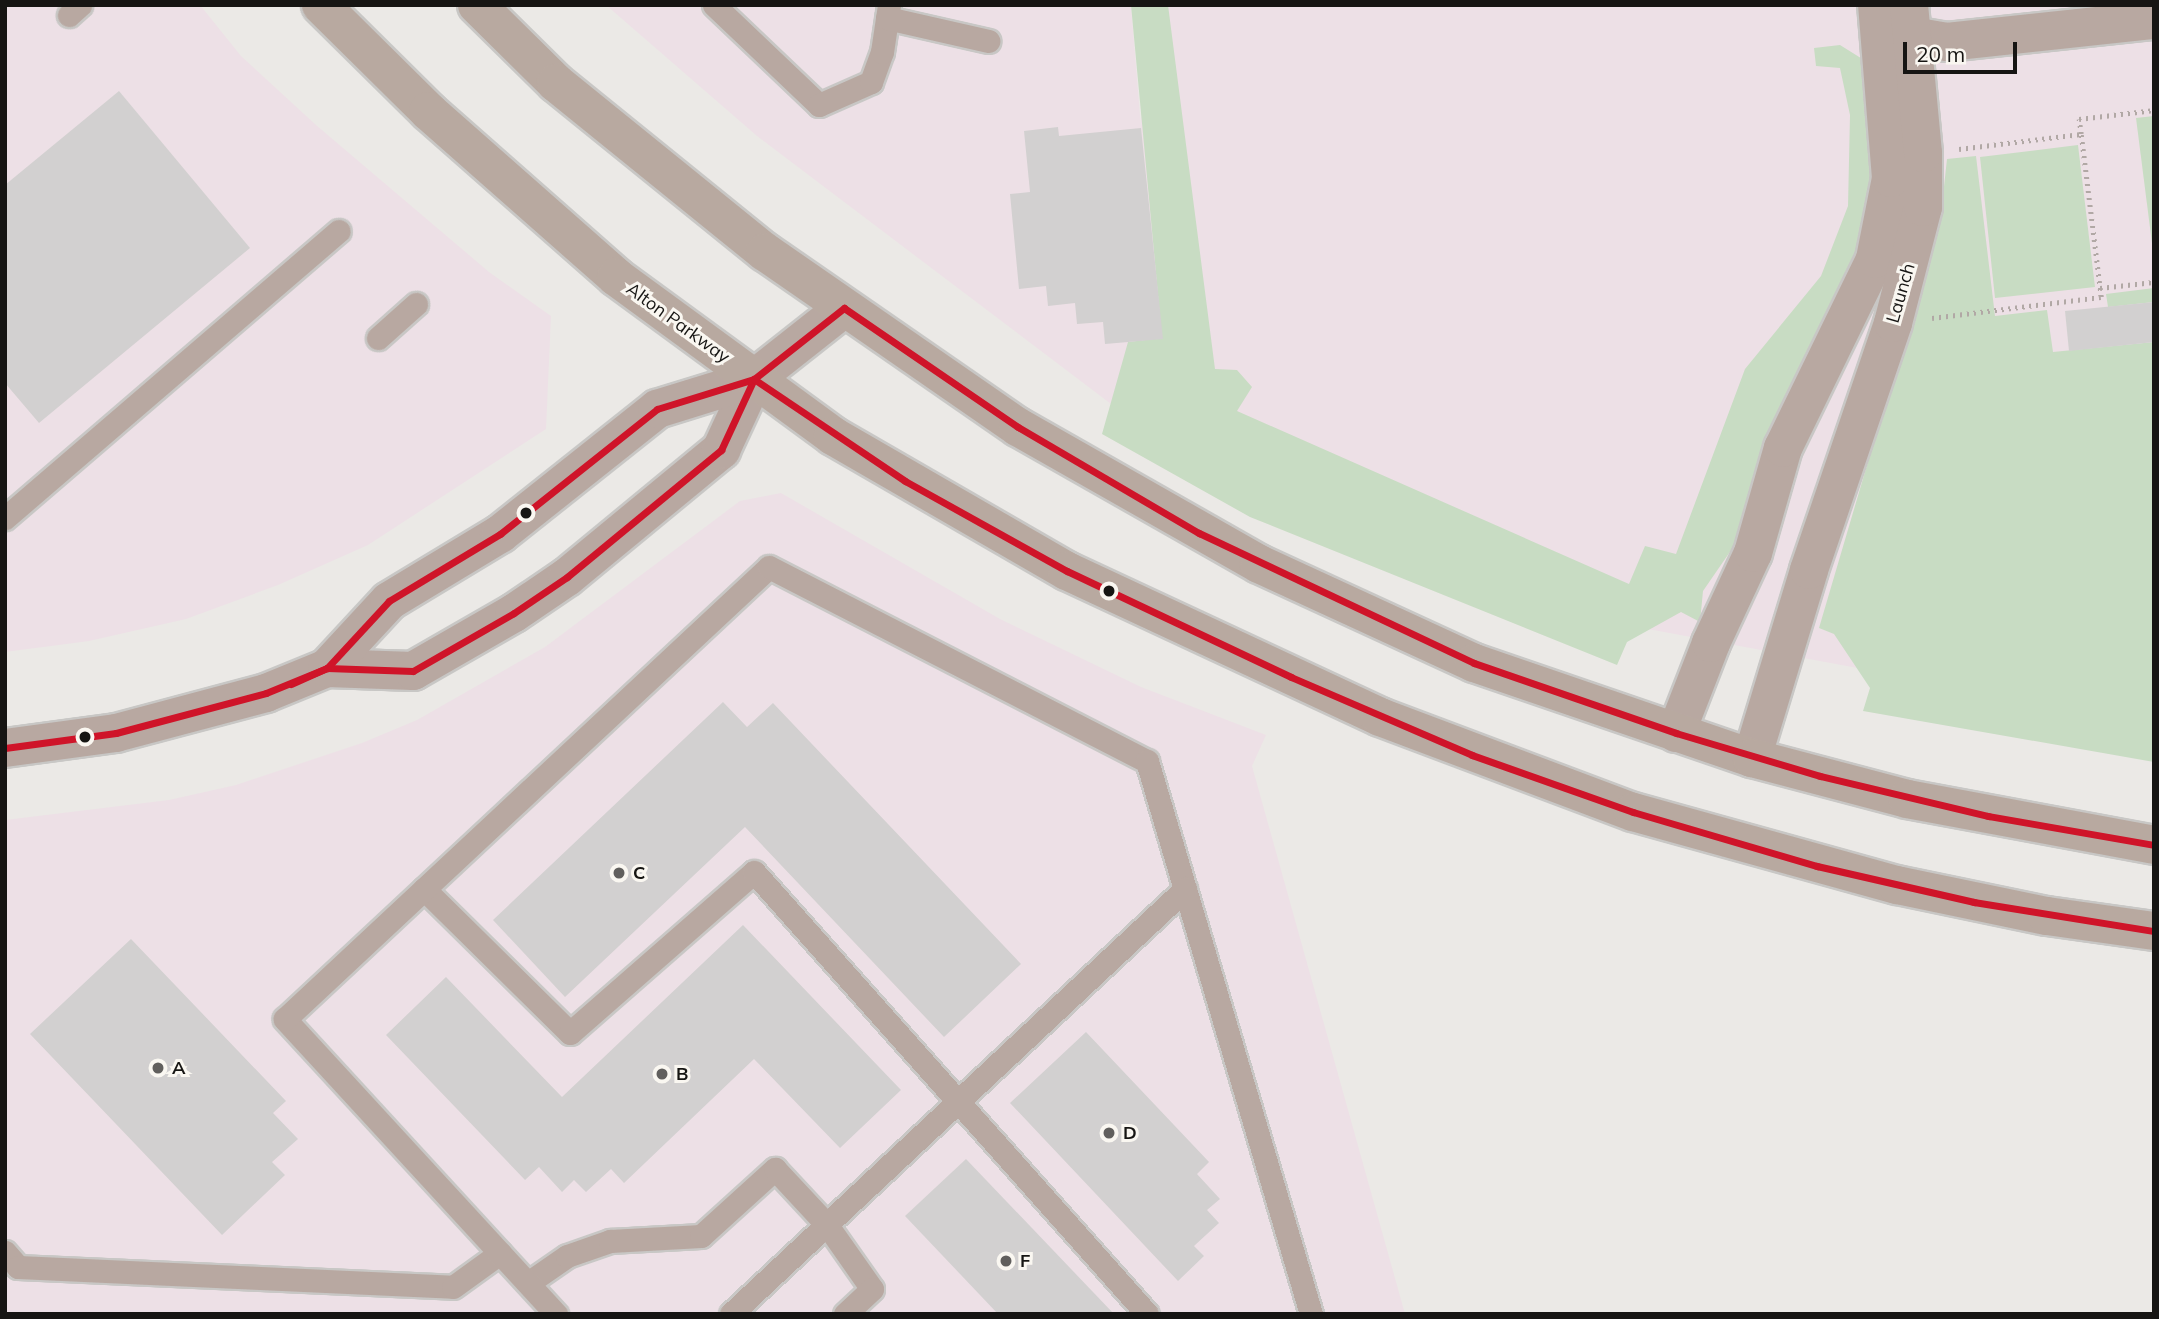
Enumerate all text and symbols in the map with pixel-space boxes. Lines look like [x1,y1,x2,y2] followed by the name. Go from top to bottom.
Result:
[1907,28,2021,72] scale bar
[1916,41,1965,67] text: 20 m
[1882,261,1920,325] street label: Launch
[622,278,734,368] street label: Alton Parkway
[519,506,533,520] unlabelled marker
[1102,584,1116,598] unlabelled marker
[78,730,92,744] unlabelled marker
[633,862,645,884] place label: C
[611,865,627,881] marker: C
[172,1057,185,1079] place label: A
[150,1060,166,1076] marker: A
[676,1063,688,1085] place label: B
[654,1066,670,1082] marker: B
[1123,1122,1137,1144] place label: D
[1101,1125,1117,1141] marker: D
[1020,1250,1030,1272] place label: F
[998,1253,1014,1269] marker: F

